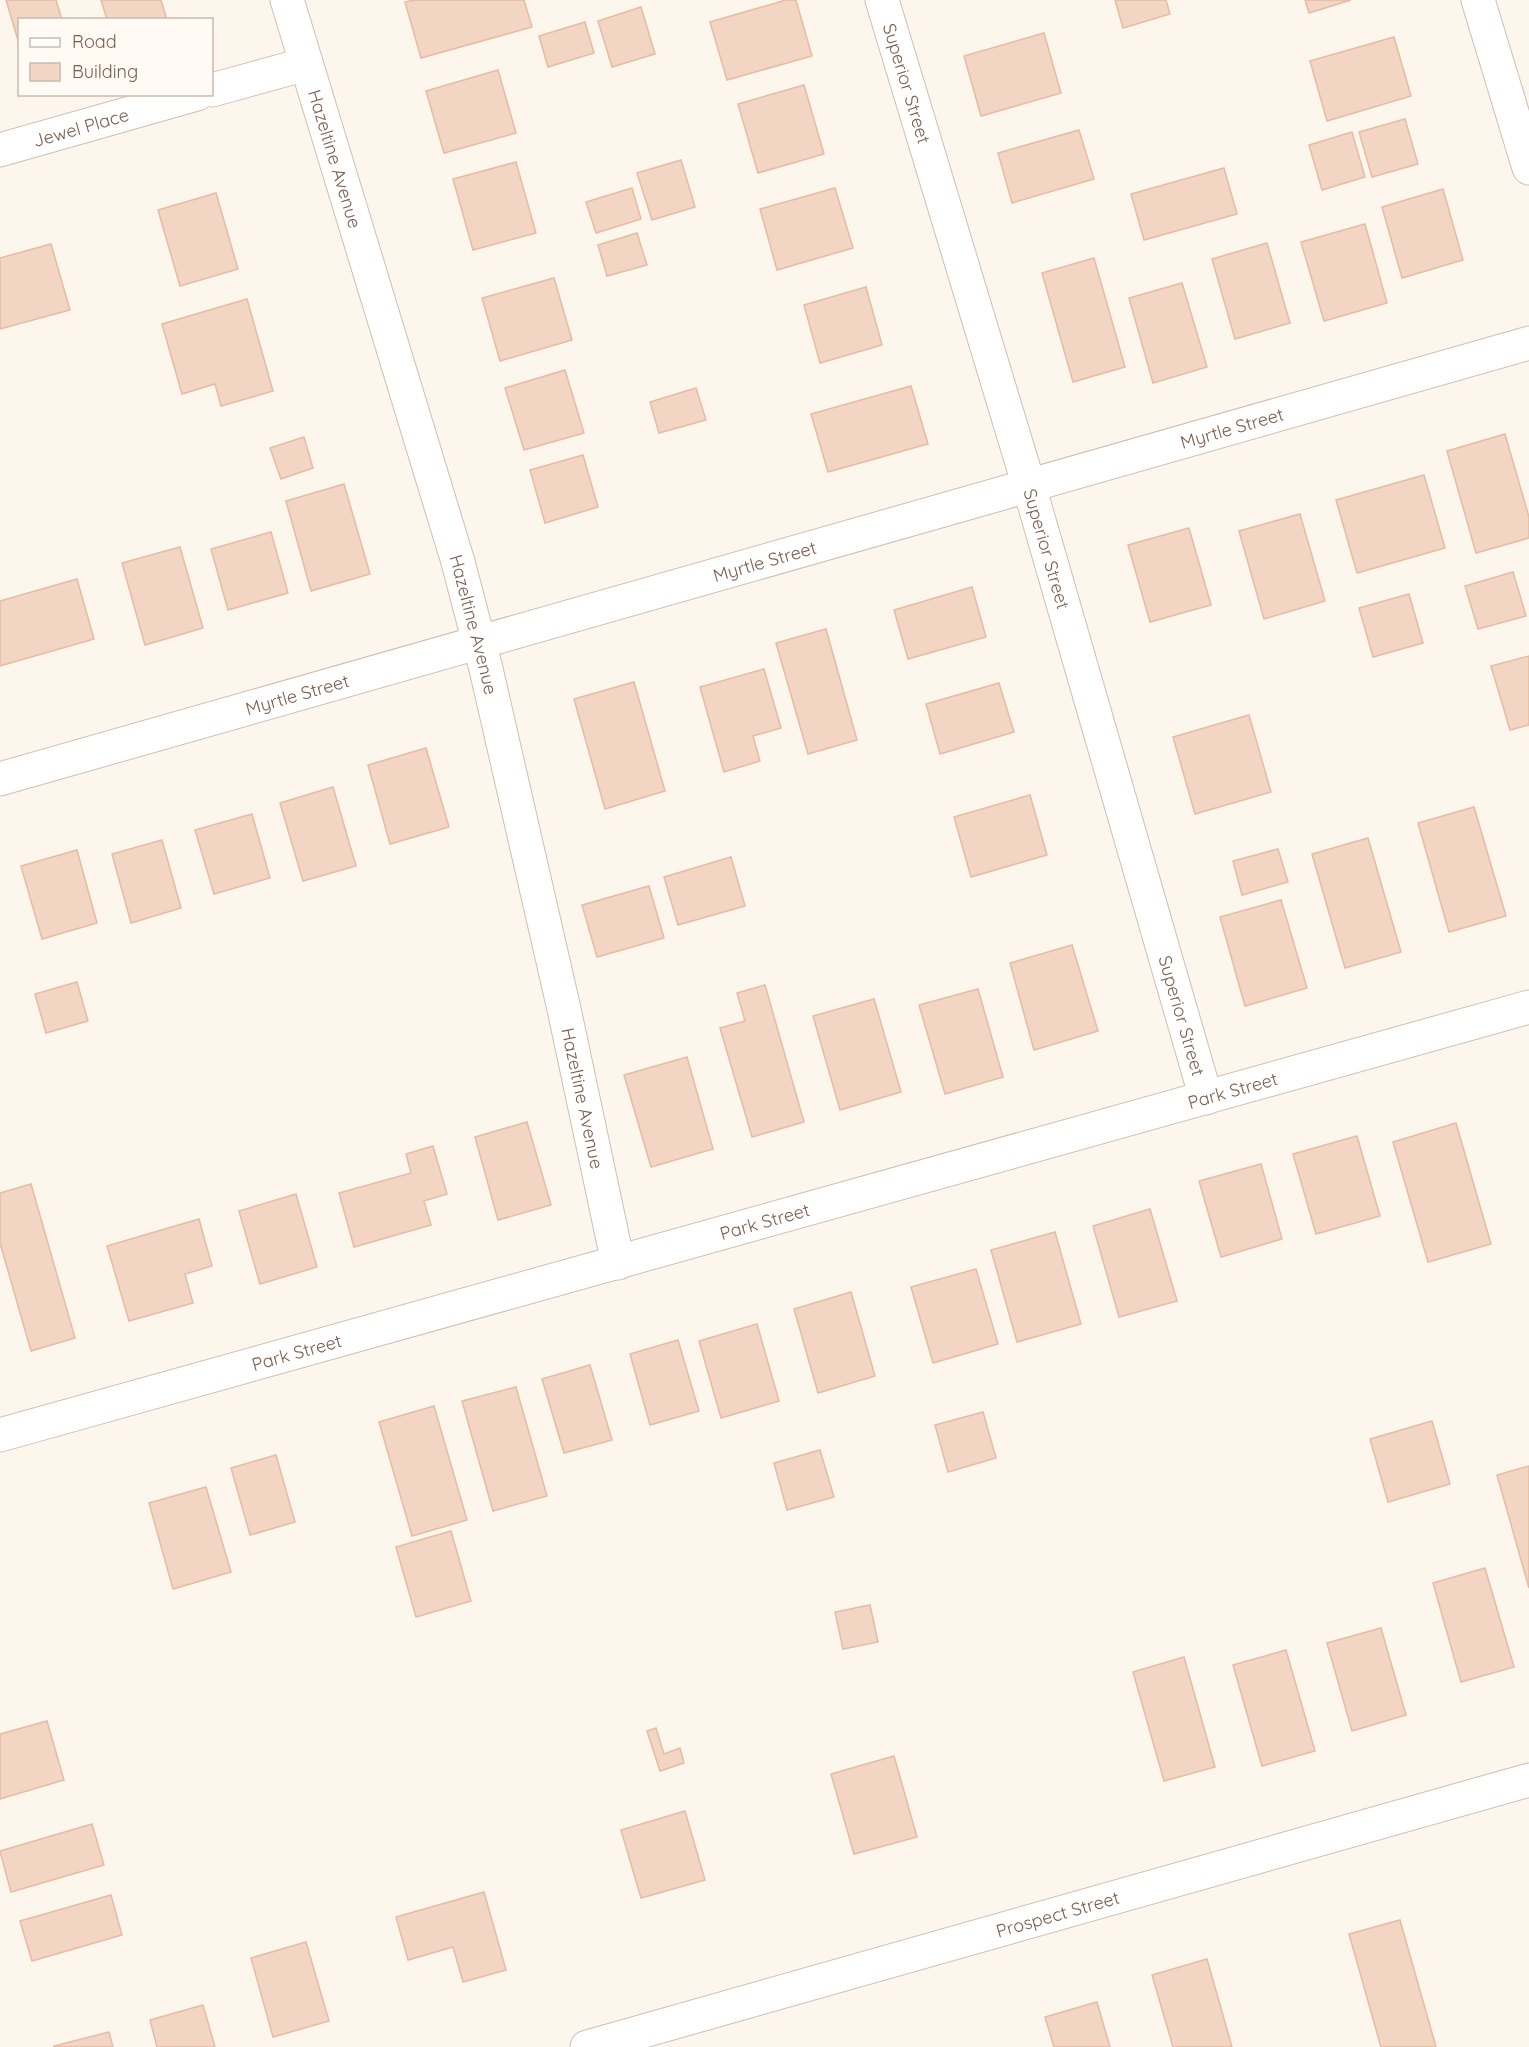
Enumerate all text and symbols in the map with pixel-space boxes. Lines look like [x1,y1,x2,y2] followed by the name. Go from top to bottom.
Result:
[18,18,213,96] legend
[878,20,936,146] street label: Superior Street
[72,30,117,53] text: Road
[72,60,138,83] text: Building
[303,87,367,231] street label: Hazeltine Avenue
[30,102,131,152] street label: Jewel Place
[1178,402,1286,453] street label: Myrtle Street
[1019,486,1075,612] street label: Superior Street
[710,535,819,587] street label: Myrtle Street
[445,552,503,697] street label: Hazeltine Avenue
[243,669,352,720] street label: Myrtle Street
[1154,953,1210,1078] street label: Superior Street
[557,1025,609,1171] street label: Hazeltine Avenue
[1185,1066,1280,1113] street label: Park Street
[717,1197,812,1244] street label: Park Street
[249,1328,344,1375] street label: Park Street
[993,1885,1122,1942] street label: Prospect Street

